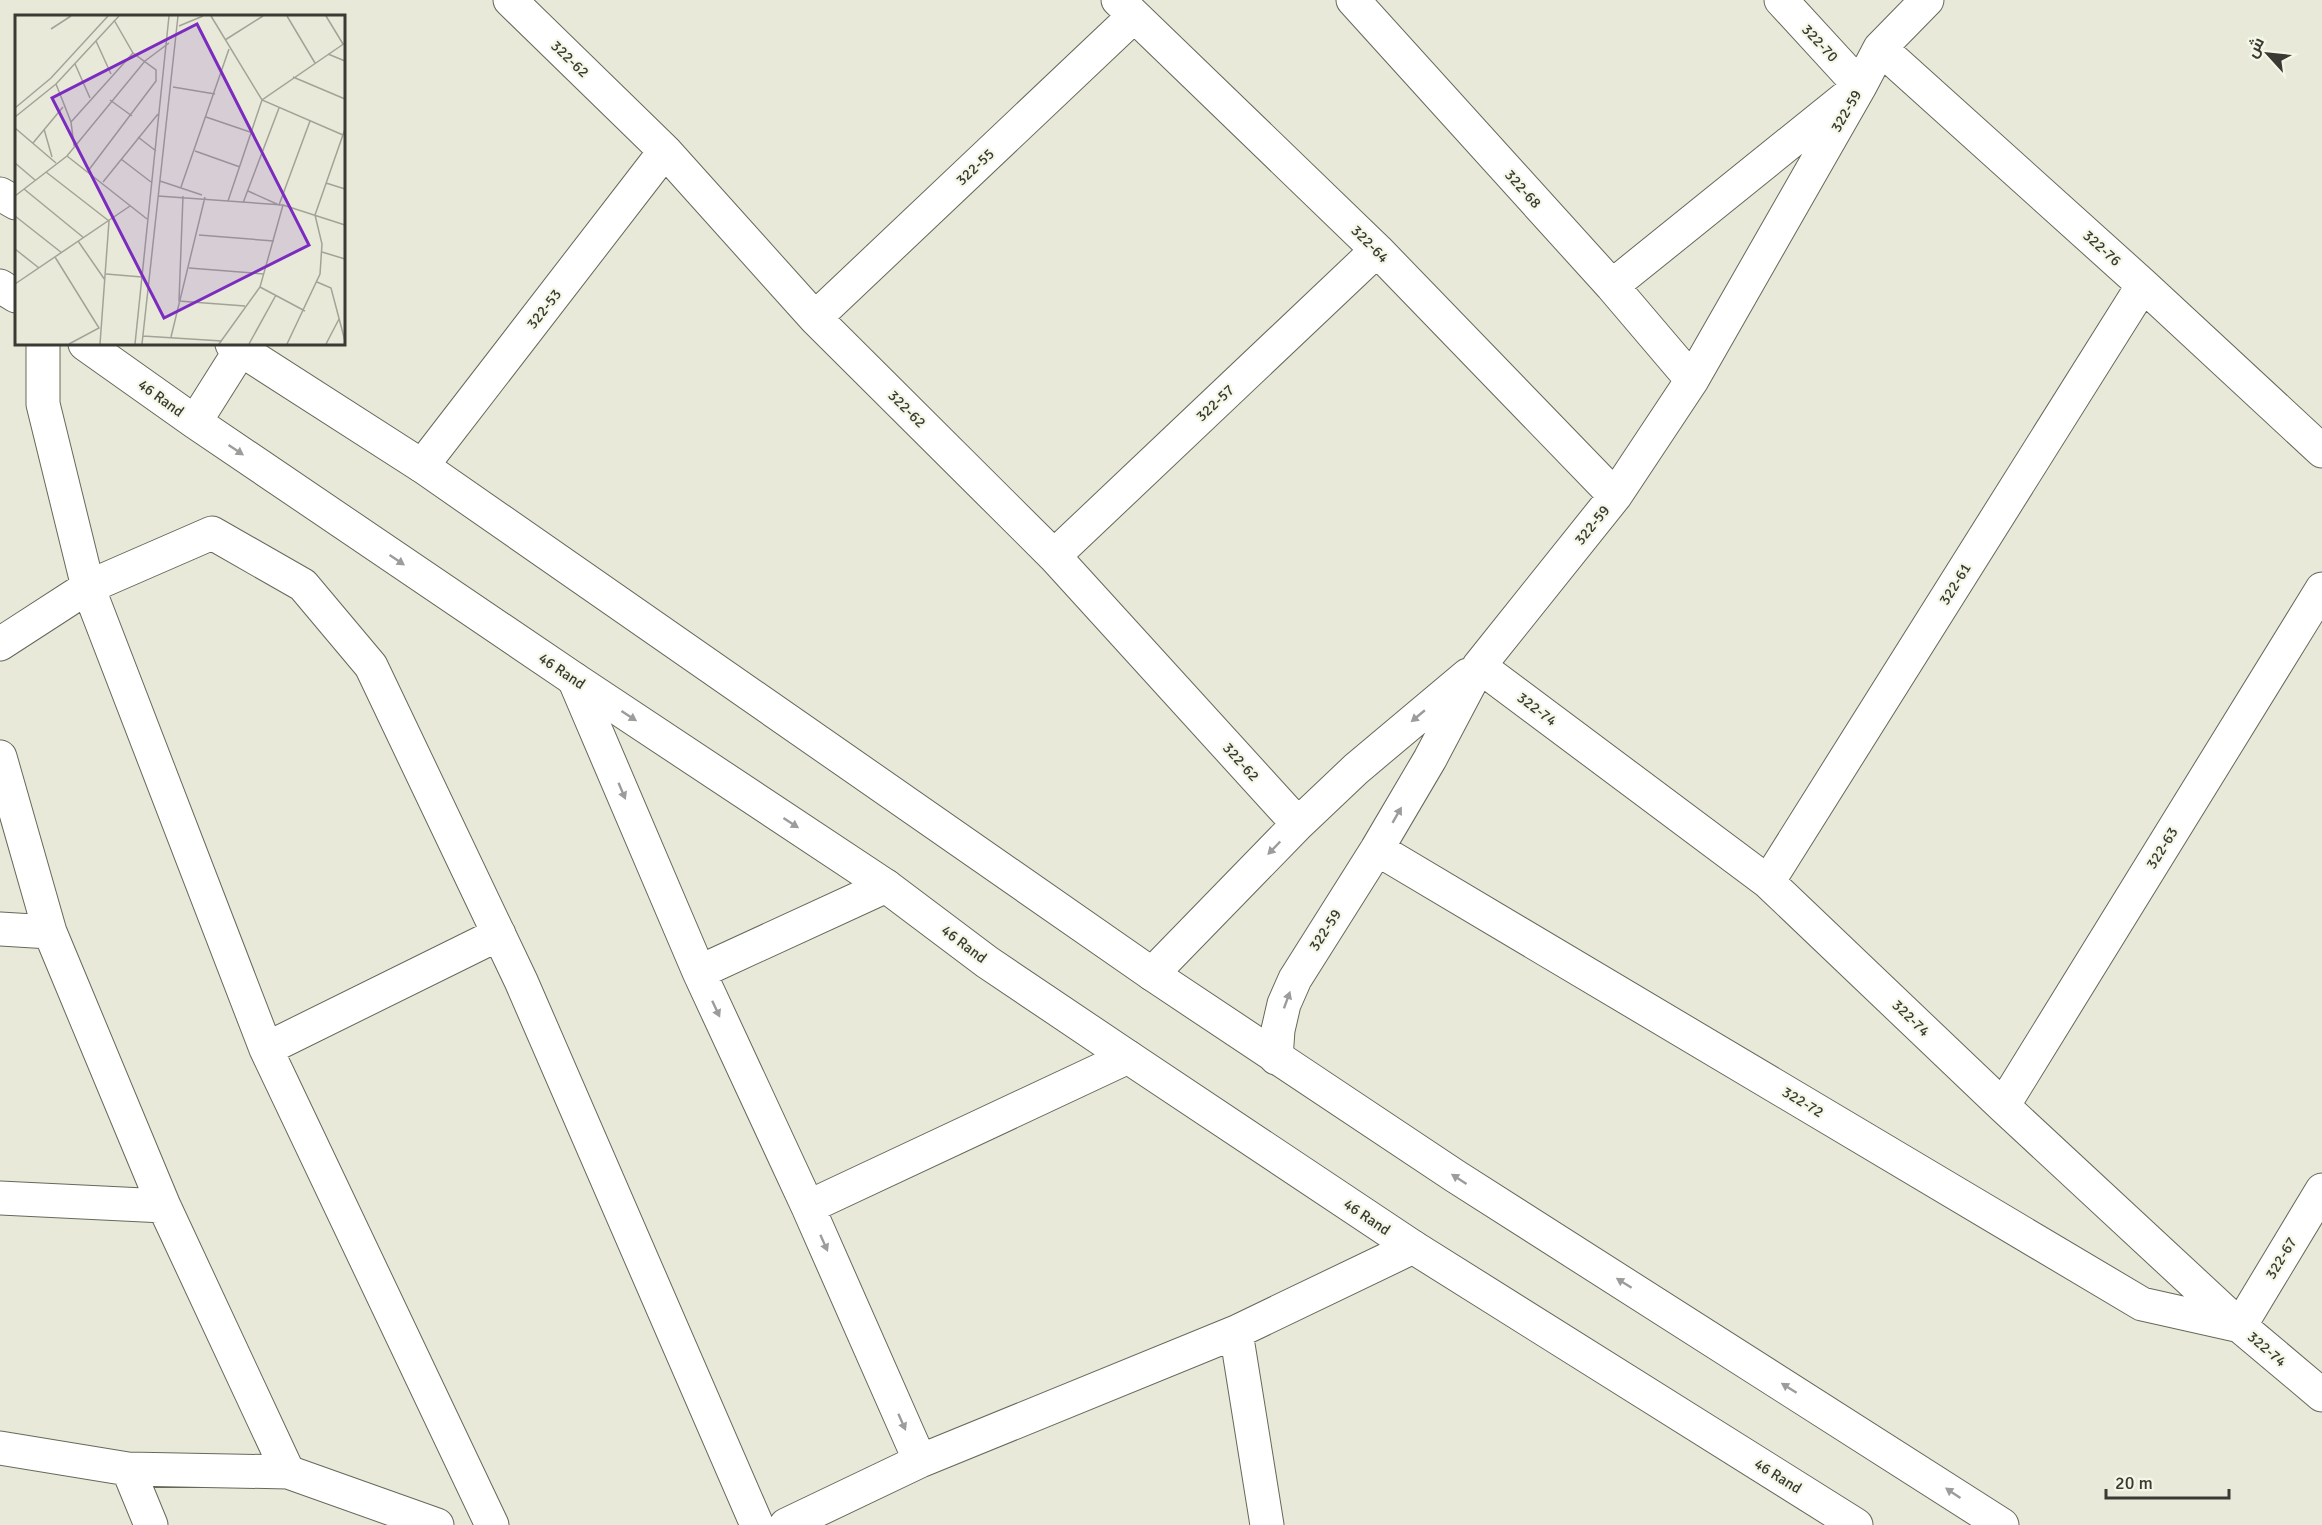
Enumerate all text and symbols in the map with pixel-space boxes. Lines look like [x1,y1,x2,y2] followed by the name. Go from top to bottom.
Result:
[15,15,345,345] inset map
[1798,20,1842,66] street label: 322-70
[2238,24,2298,84] north arrow
[2242,34,2269,61] text: ش
[547,37,593,81] street label: 322-62
[1827,87,1865,135] street label: 322-59
[952,145,998,189] street label: 322-55
[1501,166,1545,212] street label: 322-68
[1347,221,1393,267] street label: 322-64
[2079,226,2125,270] street label: 322-76
[523,285,565,333] street label: 322-53
[135,375,187,421] street label: 46 Rand
[1192,381,1238,425] street label: 322-57
[884,386,930,432] street label: 322-62
[228,444,244,455] one-way arrow
[1571,502,1613,548] street label: 322-59
[389,554,405,566] one-way arrow
[1935,560,1975,608] street label: 322-61
[535,649,589,693] street label: 46 Rand
[1514,688,1560,730] street label: 322-74
[620,710,637,721] one-way arrow
[1410,710,1426,723] one-way arrow
[1219,739,1263,785] street label: 322-62
[617,783,627,801] one-way arrow
[1392,806,1402,823] one-way arrow
[783,817,799,829] one-way arrow
[2142,824,2182,872] street label: 322-63
[1267,841,1281,856] one-way arrow
[1305,906,1345,954] street label: 322-59
[938,921,990,967] street label: 46 Rand
[1282,991,1292,1009] one-way arrow
[1889,996,1933,1040] street label: 322-74
[711,1000,721,1018] one-way arrow
[1779,1083,1827,1121] street label: 322-72
[1451,1173,1467,1184] one-way arrow
[1340,1195,1394,1239] street label: 46 Rand
[820,1234,829,1252] one-way arrow
[2262,1234,2300,1282] street label: 322-67
[1616,1278,1632,1289] one-way arrow
[2244,1328,2290,1370] street label: 322-74
[1780,1382,1797,1393] one-way arrow
[898,1413,907,1430] one-way arrow
[1751,1455,1805,1497] street label: 46 Rand
[2106,1462,2229,1500] scale bar
[2115,1472,2153,1494] text: 20 m
[1945,1487,1961,1498] one-way arrow

